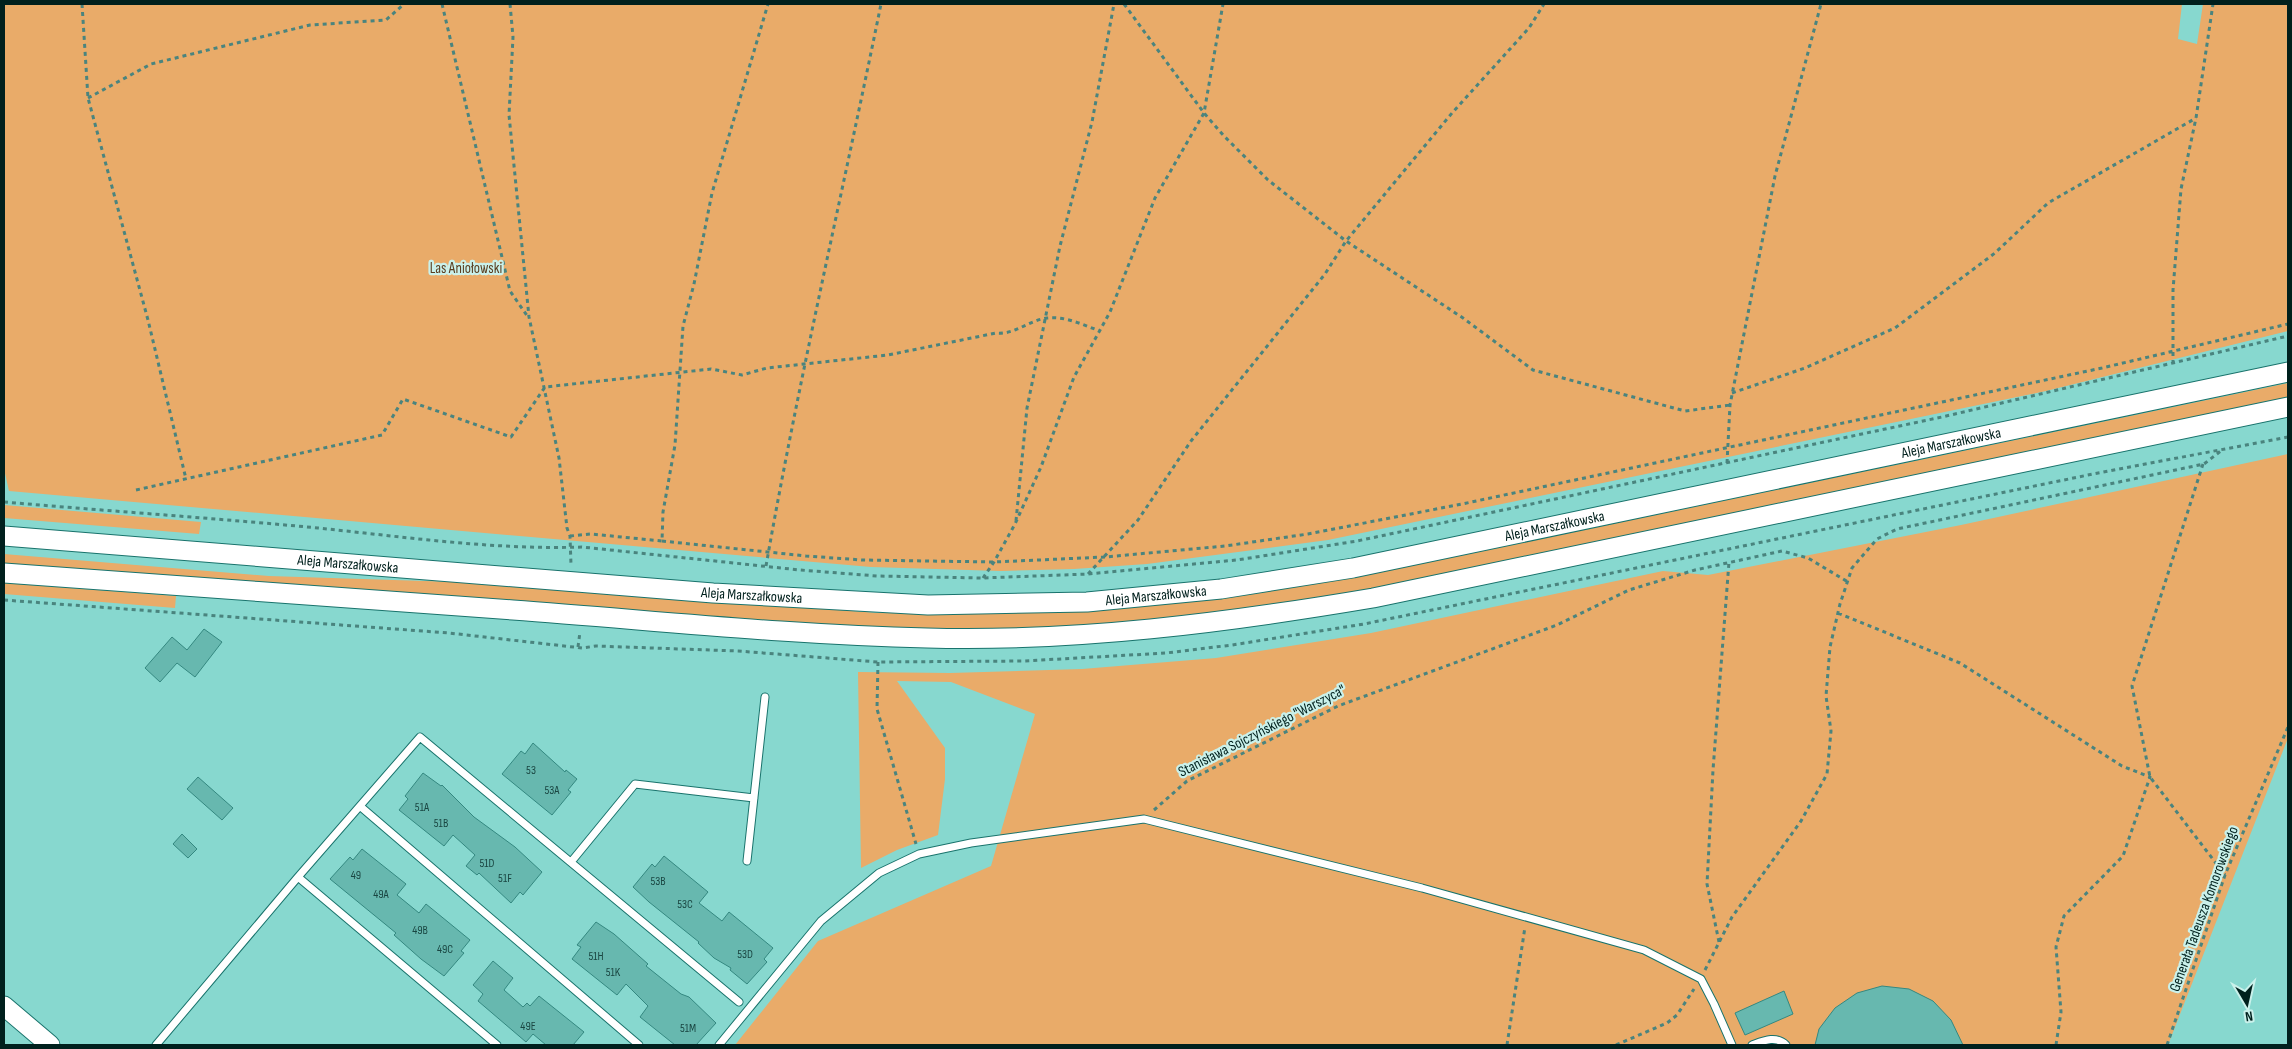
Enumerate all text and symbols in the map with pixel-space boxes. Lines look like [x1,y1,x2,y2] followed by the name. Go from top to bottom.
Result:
[430,259,502,278] park label: Las Aniołowski
[1899,423,2003,463] street label: Aleja Marszałkowska
[1502,506,1606,546] street label: Aleja Marszałkowska
[296,550,399,577] street label: Aleja Marszałkowska
[1104,581,1208,610] street label: Aleja Marszałkowska
[699,582,803,607] street label: Aleja Marszałkowska
[1175,680,1349,782] street label: Stanisława Sojczyńskiego "Warszyca"
[526,763,536,778] house number: 53
[545,783,560,798] house number: 53A
[415,800,430,815] house number: 51A
[434,816,448,831] house number: 51B
[2165,824,2243,994] street label: Generała Tadeusza Komorowskiego
[479,856,495,871] house number: 51D
[351,868,361,883] house number: 49
[498,871,512,886] house number: 51F
[650,874,666,889] house number: 53B
[373,887,390,902] house number: 49A
[677,897,693,912] house number: 53C
[412,923,428,938] house number: 49B
[437,942,453,957] house number: 49C
[737,947,753,962] house number: 53D
[588,949,604,964] house number: 51H
[606,965,621,980] house number: 51K
[2222,979,2272,1029] north arrow
[2244,1007,2254,1025] text: N
[520,1019,536,1034] house number: 49E
[680,1021,696,1036] house number: 51M

